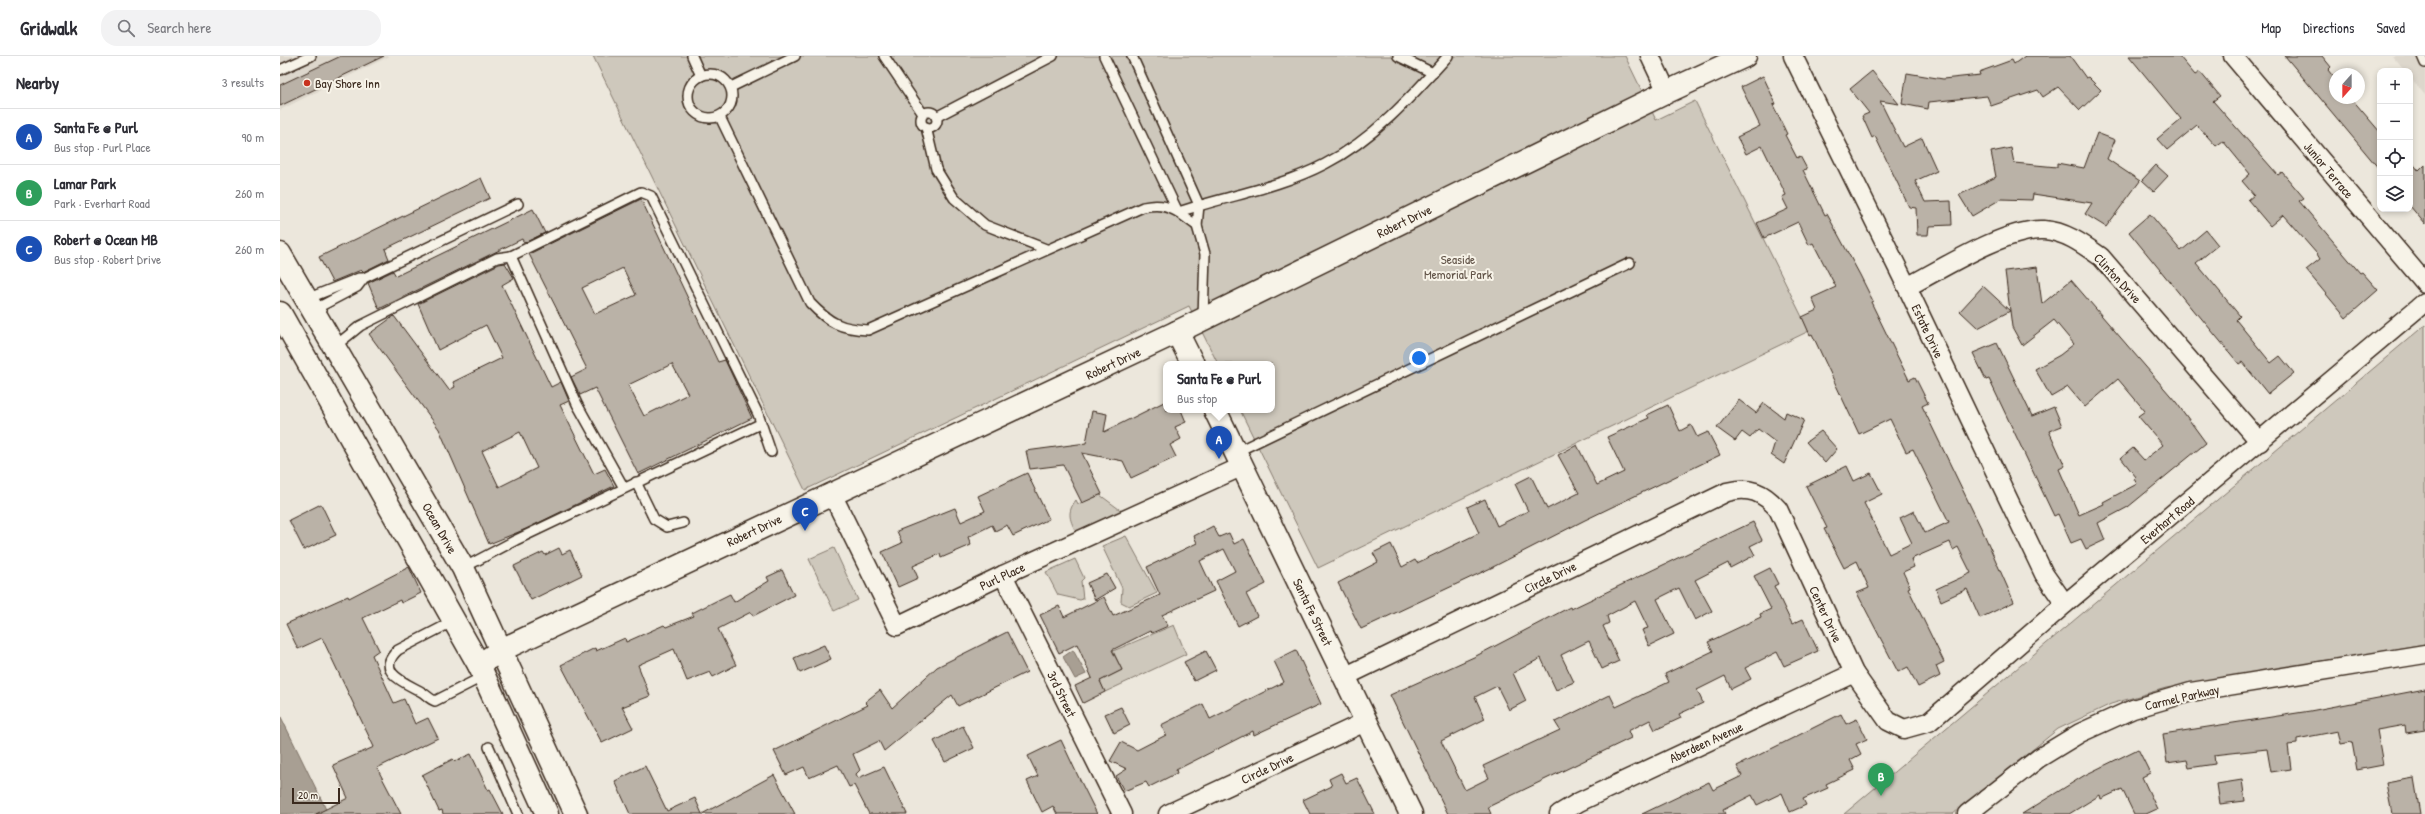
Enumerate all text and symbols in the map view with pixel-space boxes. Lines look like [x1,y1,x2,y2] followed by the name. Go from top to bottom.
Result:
[101,10,381,46] search box
[20,15,77,41] text: Gridwalk
[115,17,137,39] icon: search
[147,17,211,38] text: Search here
[2261,18,2281,37] text: Map
[2303,18,2354,37] text: Directions
[2376,18,2405,37] text: Saved
[2329,68,2365,104] north arrow
[2377,68,2413,212] map controls
[2377,68,2413,104] button: +
[16,71,59,94] text: Nearby
[222,73,264,91] text: 3 results
[315,74,380,92] place label: Bay Shore Inn
[302,78,312,88] marker: Bay Shore Inn
[2377,104,2413,140] button: −
[54,117,138,138] text: Santa Fe @ Purl
[26,128,32,146] text: A
[242,128,264,146] text: 90 m
[54,138,151,156] text: Bus stop · Purl Place
[2300,138,2358,202] street label: Junior Terrace
[2377,140,2413,176] button: locate
[54,173,116,194] text: Lamar Park
[2377,176,2413,212] button: layers
[26,184,32,202] text: B
[235,184,264,202] text: 260 m
[54,194,150,212] text: Park · Everhart Road
[1374,200,1434,242] street label: Robert Drive
[54,229,158,250] text: Robert @ Ocean MB
[25,240,33,258] text: C
[235,240,264,258] text: 260 m
[2090,249,2146,307] street label: Clinton Drive
[54,250,161,268] text: Bus stop · Robert Drive
[1424,250,1493,283] park label: Seaside Memorial Park
[1908,301,1948,361] street label: Estate Drive
[1083,342,1143,384] street label: Robert Drive
[1409,348,1429,368] your location
[1163,361,1275,413] popup
[1177,368,1261,389] text: Santa Fe @ Purl
[1177,389,1217,407] text: Bus stop
[1206,426,1232,459] pin: A
[2136,492,2198,548] street label: Everhart Road
[792,498,818,531] pin: C
[418,499,462,557] street label: Ocean Drive
[724,509,784,551] street label: Robert Drive
[1521,557,1579,597] street label: Circle Drive
[976,558,1028,594] street label: Purl Place
[1289,575,1337,649] street label: Santa Fe Street
[1805,583,1847,645] street label: Center Drive
[1043,668,1081,721] street label: 3rd Street
[2143,680,2222,714] street label: Carmel Parkway
[1666,717,1746,767] street label: Aberdeen Avenue
[1238,748,1296,788] street label: Circle Drive
[1868,763,1894,796] pin: B
[292,786,340,805] scale bar
[298,788,318,802] text: 20 m

